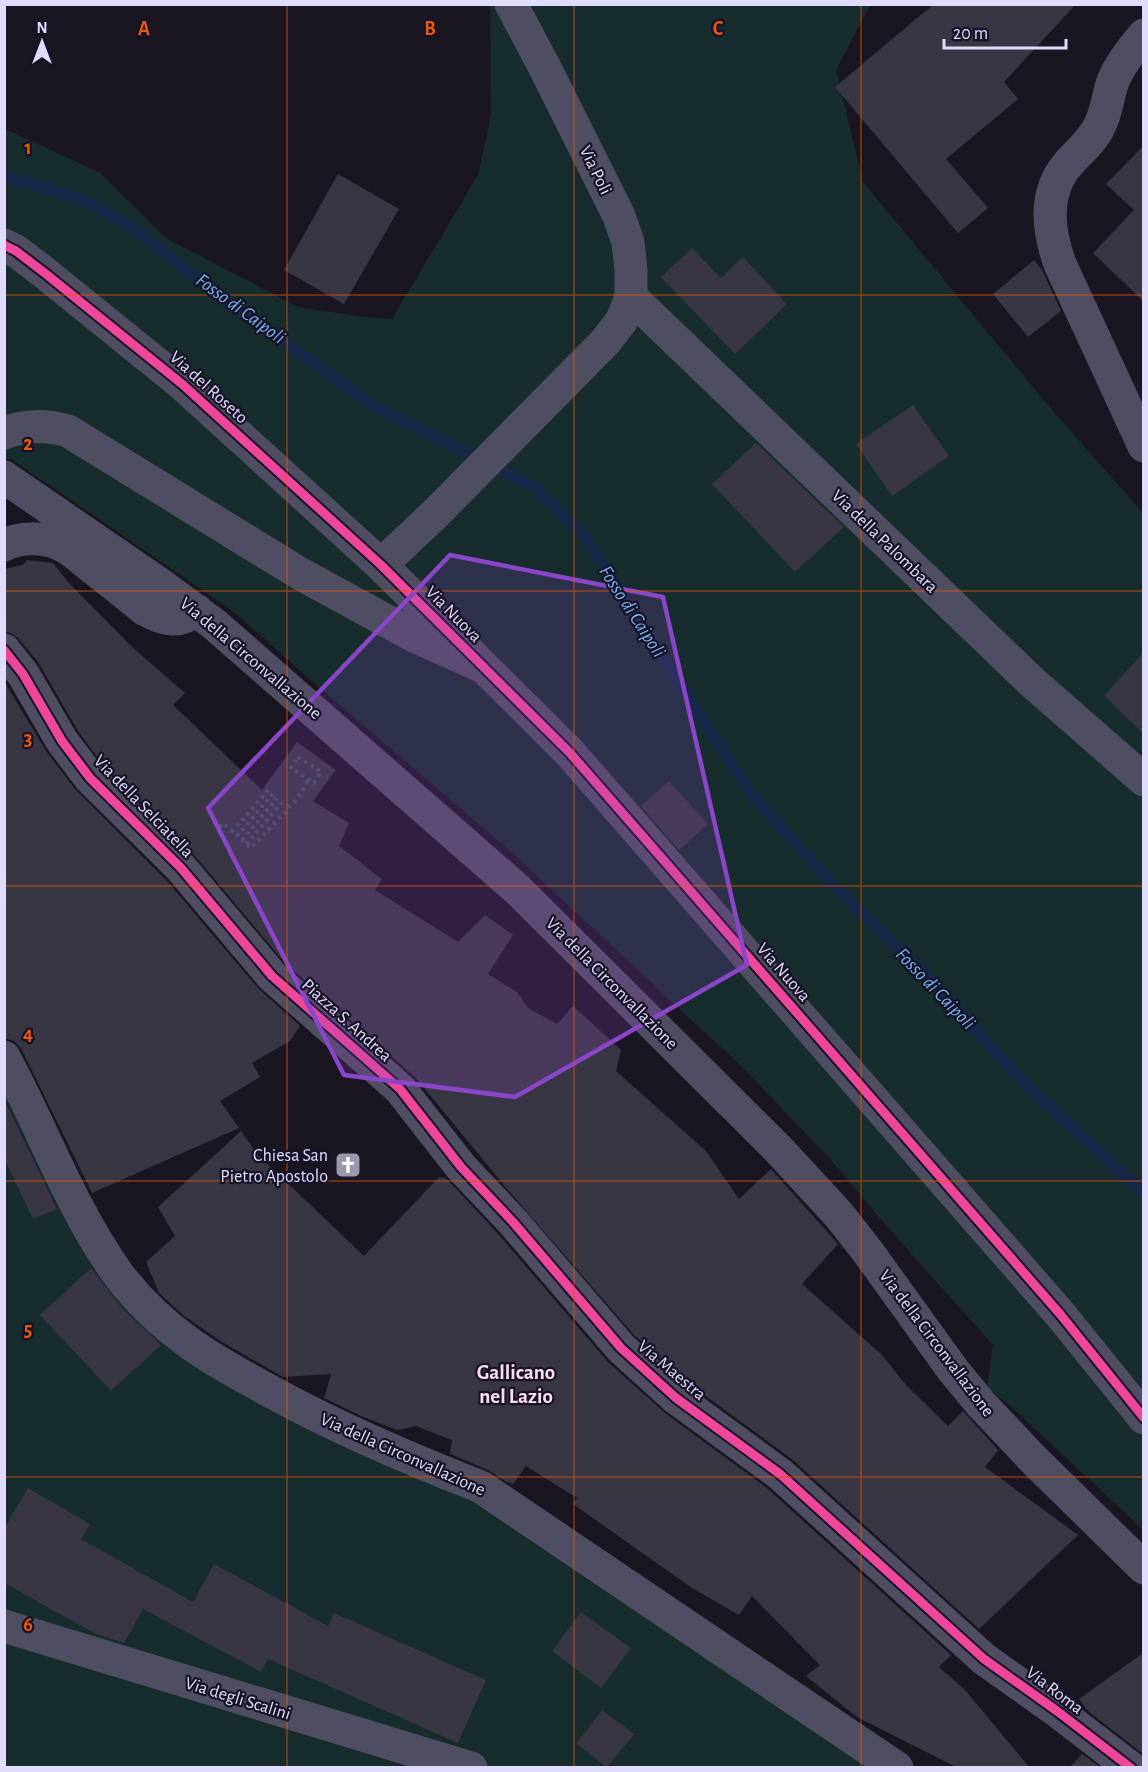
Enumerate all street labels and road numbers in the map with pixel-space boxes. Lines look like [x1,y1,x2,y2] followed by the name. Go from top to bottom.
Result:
[576,143,615,198] street label: Via Poli
[166,348,251,427] street label: Via del Roseto
[828,487,941,597] street label: Via della Palombara
[422,583,485,646] street label: Via Nuova
[176,594,325,723] street label: Via della Circonvallazione
[90,752,197,862] street label: Via della Selciatella
[542,914,681,1053] street label: Via della Circonvallazione
[753,940,813,1005] street label: Via Nuova
[298,976,395,1066] street label: Piazza S. Andrea
[875,1267,997,1420] street label: Via della Circonvallazione
[634,1337,709,1404] street label: Via Maestra
[317,1410,488,1499] street label: Via della Circonvallazione
[1022,1664,1086,1718] street label: Via Roma
[183,1674,293,1724] street label: Via degli Scalini

